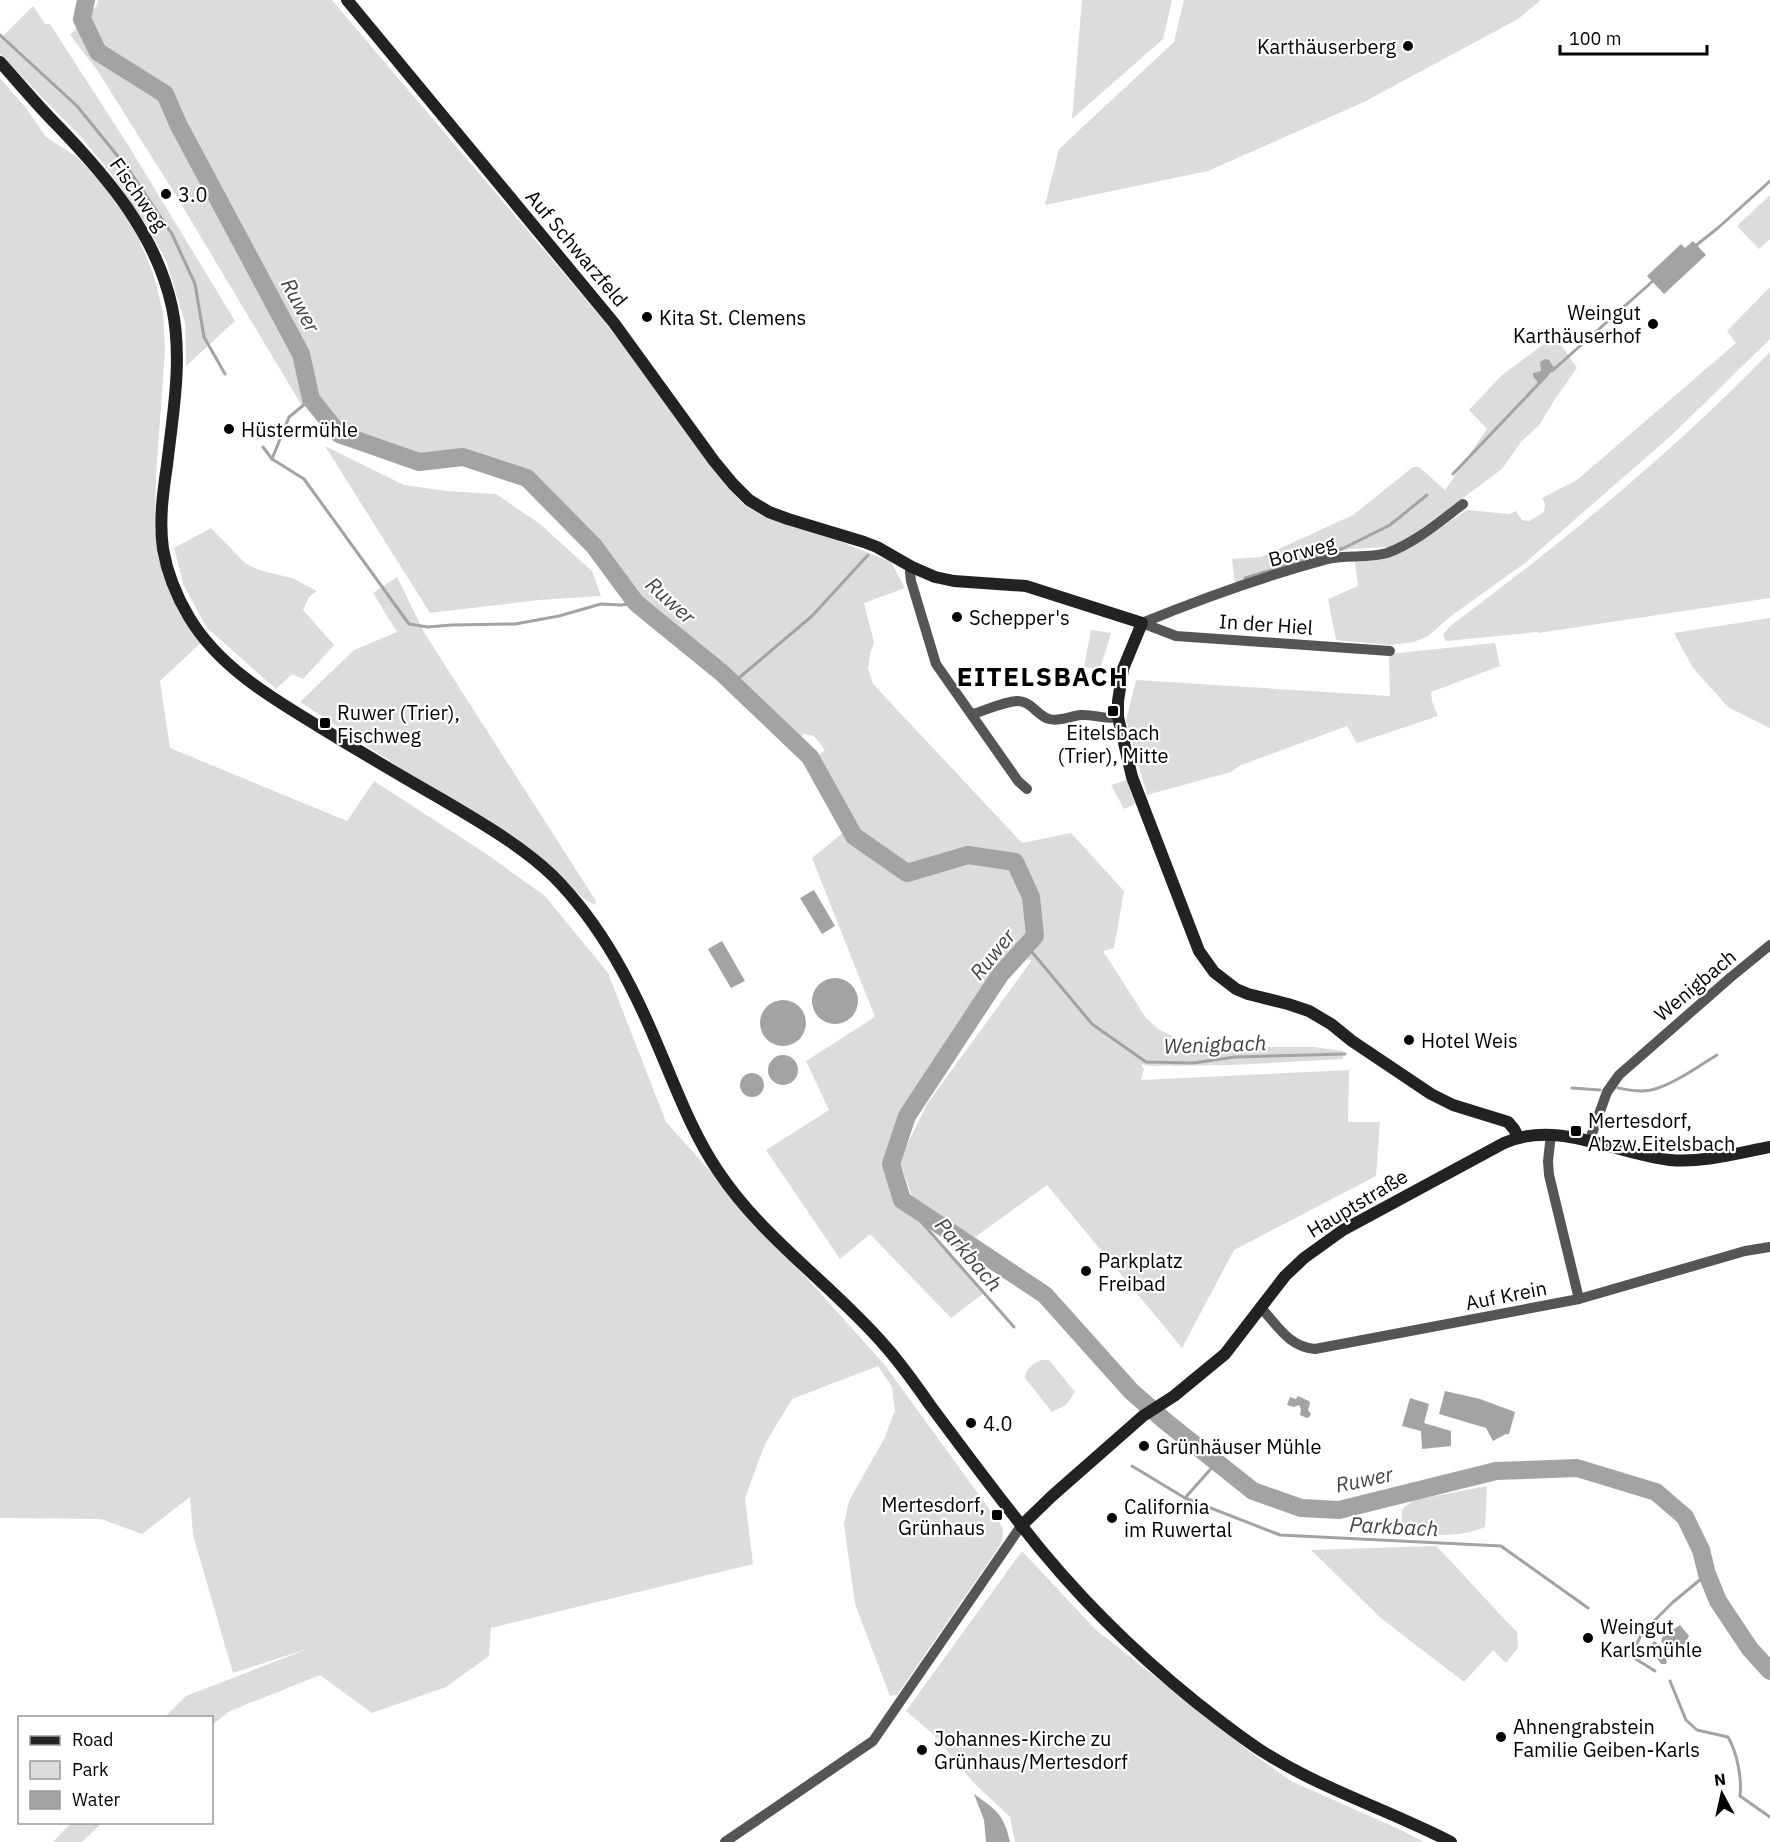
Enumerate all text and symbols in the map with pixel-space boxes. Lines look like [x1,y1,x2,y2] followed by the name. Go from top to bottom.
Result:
[1560,18,1707,56] scale bar
[1569,27,1621,50] text: 100 m
[1257,33,1396,60] place label: Karthäuserberg
[1401,39,1415,53] marker: Karthäuserberg
[104,152,174,237] street label: Fischweg
[178,181,207,208] place label: 3.0
[520,184,634,312] street label: Auf Schwarzfeld
[159,187,173,201] marker: 3.0
[275,273,328,338] water label: Ruwer
[1513,299,1642,349] place label: Weingut Karthäuserhof
[659,304,806,331] place label: Kita St. Clemens
[640,310,654,324] marker: Kita St. Clemens
[1646,317,1660,331] marker: Weingut Karthäuserhof
[241,416,358,443] place label: Hüstermühle
[222,422,236,436] marker: Hüstermühle
[1265,529,1339,573] street label: Borweg
[640,570,703,631] water label: Ruwer
[969,604,1070,631] place label: Schepper's
[1218,607,1314,641] street label: In der Hiel
[950,610,964,624] marker: Schepper's
[957,659,1129,693] district label: EITELSBACH
[337,699,460,749] place label: Ruwer (Trier), Fischweg
[1106,704,1120,718] marker: Eitelsbach (Trier), Mitte
[318,716,332,730] marker: Ruwer (Trier), Fischweg
[1057,719,1169,769] place label: Eitelsbach (Trier), Mitte
[963,922,1022,985] water label: Ruwer
[1648,943,1742,1027] street label: Wenigbach
[1421,1027,1518,1054] place label: Hotel Weis
[1163,1028,1267,1060] water label: Wenigbach
[1402,1033,1416,1047] marker: Hotel Weis
[1588,1107,1735,1157] place label: Mertesdorf, Abzw.Eitelsbach
[1569,1124,1583,1138] marker: Mertesdorf, Abzw.Eitelsbach
[1302,1162,1412,1244] street label: Hauptstraße
[929,1211,1009,1297] water label: Parkbach
[1098,1247,1183,1297] place label: Parkplatz Freibad
[1079,1264,1093,1278] marker: Parkplatz Freibad
[1463,1274,1549,1316] street label: Auf Krein
[983,1410,1012,1437] place label: 4.0
[964,1416,978,1430] marker: 4.0
[1156,1433,1322,1460] place label: Grünhäuser Mühle
[1137,1439,1151,1453] marker: Grünhäuser Mühle
[1333,1459,1397,1499] water label: Ruwer
[881,1491,985,1541] place label: Mertesdorf, Grünhaus
[1124,1493,1232,1543] place label: California im Ruwertal
[990,1508,1004,1522] marker: Mertesdorf, Grünhaus
[1349,1510,1439,1542] water label: Parkbach
[1105,1511,1119,1525] marker: California im Ruwertal
[1600,1613,1702,1663] place label: Weingut Karlsmühle
[1581,1631,1595,1645] marker: Weingut Karlsmühle
[1513,1713,1700,1763] place label: Ahnengrabstein Familie Geiben-Karls
[18,1716,213,1824] legend
[934,1725,1128,1775] place label: Johannes-Kirche zu Grünhaus/Mertesdorf
[72,1728,113,1751] text: Road
[1494,1730,1508,1744] marker: Ahnengrabstein Familie Geiben-Karls
[915,1743,929,1757] marker: Johannes-Kirche zu Grünhaus/Mertesdorf
[72,1758,109,1781] text: Park
[1692,1764,1752,1824] north arrow
[1713,1768,1727,1790] text: N
[72,1788,121,1811] text: Water

